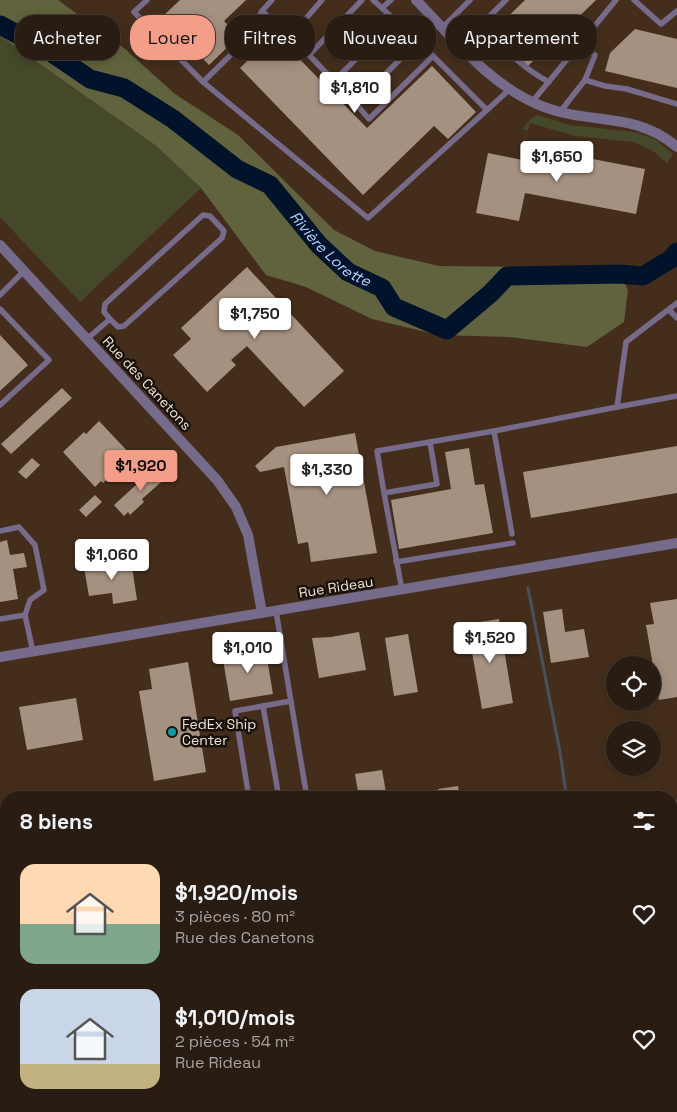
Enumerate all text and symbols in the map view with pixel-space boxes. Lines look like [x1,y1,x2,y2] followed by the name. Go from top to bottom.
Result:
[15,15,120,60] chip: Acheter
[130,15,215,60] chip: Louer
[225,15,315,60] chip: Filtres
[325,15,436,60] chip: Nouveau
[446,15,597,60] chip: Appartement
[314,72,396,114] pin: $1,810
[331,77,379,98] text: $1,810
[516,140,598,183] pin: $1,650
[531,146,583,167] text: $1,650
[286,207,375,291] water label: Rivière Lorette
[214,298,296,340] pin: $1,750
[230,303,280,324] text: $1,750
[99,332,195,434] street label: Rue des Canetons
[100,450,182,492] pin: $1,920
[286,454,368,496] pin: $1,330
[115,455,167,476] text: $1,920
[301,459,353,480] text: $1,330
[71,538,153,581] pin: $1,060
[86,544,138,565] text: $1,060
[297,572,375,602] street label: Rue Rideau
[449,622,531,664] pin: $1,520
[465,627,515,648] text: $1,520
[207,632,289,674] pin: $1,010
[223,637,273,658] text: $1,010
[606,656,661,776] map controls
[606,656,661,711] button: locate
[182,715,256,749] place label: FedEx Ship Center
[606,721,661,776] button: layers
[166,726,178,738] marker: FedEx Ship Center
[630,807,658,835] icon: filters
[20,808,93,835] text: 8 biens
[175,879,298,906] text: $1,920/mois
[60,884,120,944] icon: home
[630,900,658,928] icon: heart
[175,906,295,927] text: 3 pièces · 80 m²
[175,927,314,948] text: Rue des Canetons
[175,1004,295,1031] text: $1,010/mois
[60,1009,120,1069] icon: home
[630,1025,658,1053] icon: heart
[175,1031,294,1052] text: 2 pièces · 54 m²
[175,1052,261,1073] text: Rue Rideau

